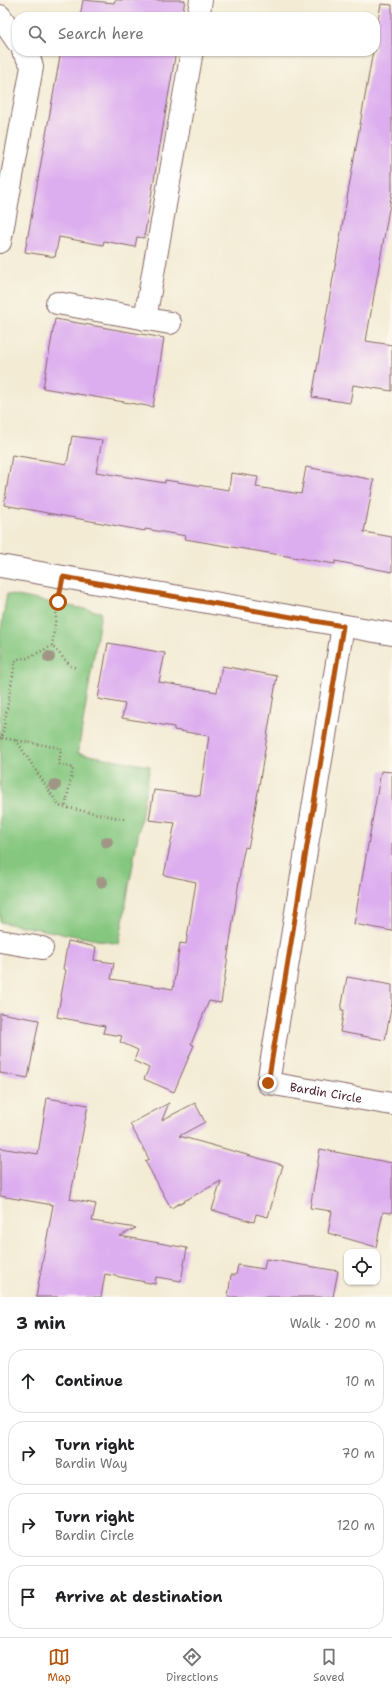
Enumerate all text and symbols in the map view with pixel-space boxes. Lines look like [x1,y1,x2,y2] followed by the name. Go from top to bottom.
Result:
[12,12,380,56] search box
[26,23,48,45] icon: search
[58,24,144,44] text: Search here
[49,593,67,611] route start
[259,1074,277,1092] route end
[289,1079,364,1107] street label: Bardin Circle
[344,1249,380,1285] map controls
[344,1249,380,1285] button: locate
[16,1312,66,1334] text: 3 min
[290,1315,376,1332] text: Walk · 200 m
[17,1370,39,1392] icon: ahead
[55,1371,123,1391] text: Continue
[345,1373,375,1390] text: 10 m
[55,1435,135,1455] text: Turn right
[17,1442,39,1464] icon: right
[341,1445,375,1462] text: 70 m
[55,1455,127,1472] text: Bardin Way
[55,1507,135,1527] text: Turn right
[17,1514,39,1536] icon: right
[337,1517,375,1534] text: 120 m
[55,1527,134,1544] text: Bardin Circle
[17,1586,39,1608] icon: arrive
[55,1587,223,1607] text: Arrive at destination
[47,1646,71,1685] tab: Map
[166,1646,218,1685] tab: Directions
[313,1646,345,1685] tab: Saved

